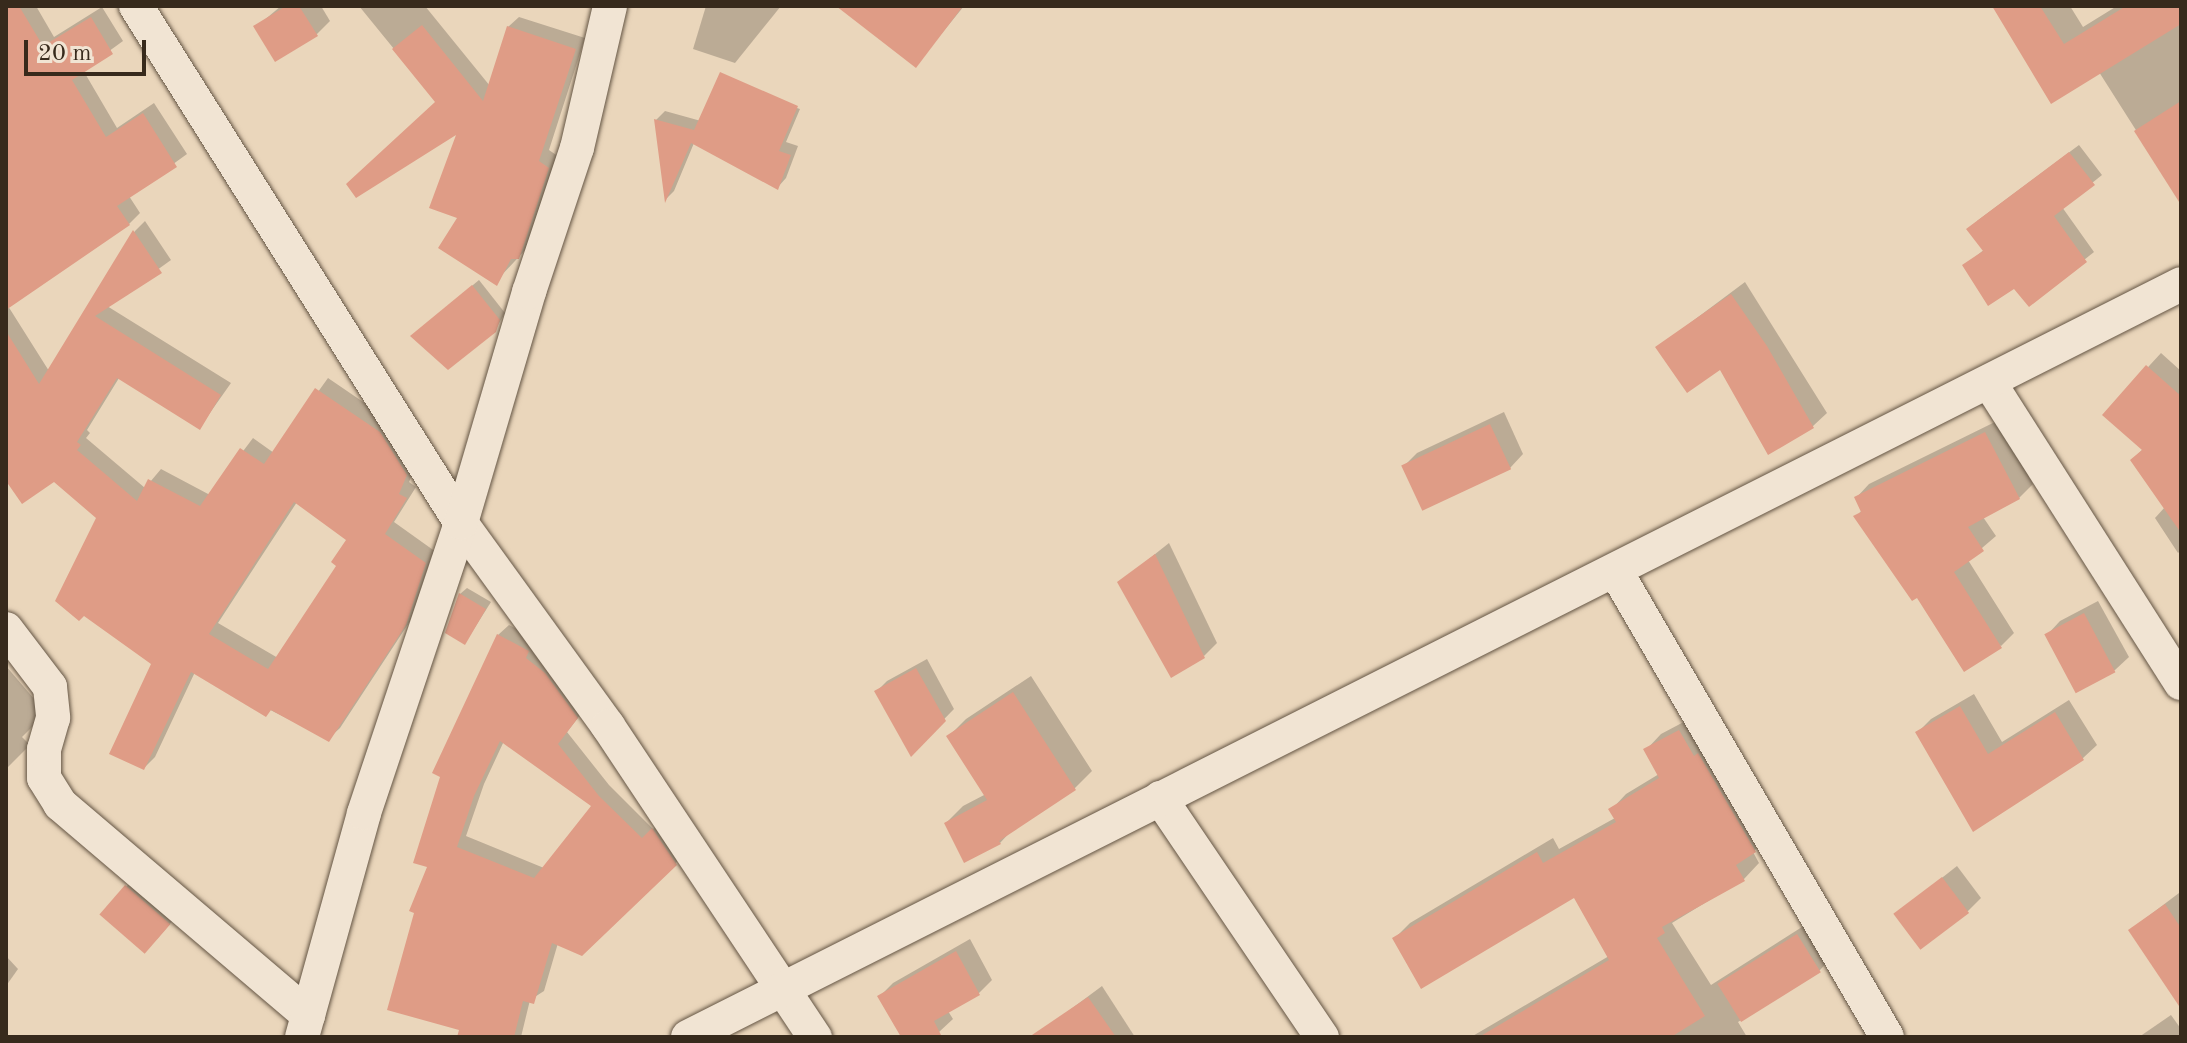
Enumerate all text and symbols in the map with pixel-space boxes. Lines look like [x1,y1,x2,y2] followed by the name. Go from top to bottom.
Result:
[28,24,150,74] scale bar
[38,42,92,66] text: 20 m

